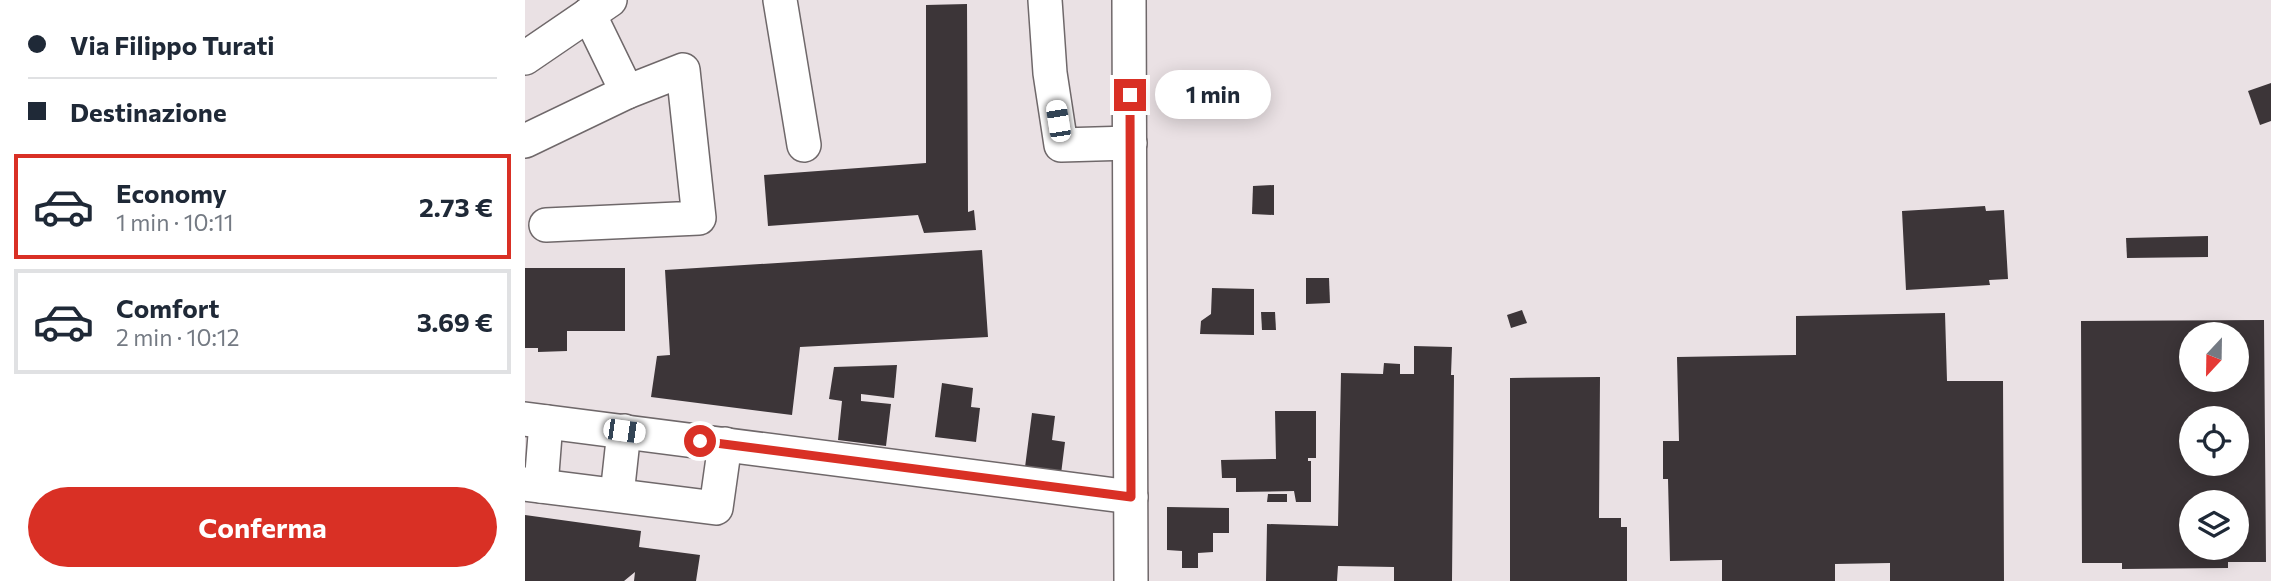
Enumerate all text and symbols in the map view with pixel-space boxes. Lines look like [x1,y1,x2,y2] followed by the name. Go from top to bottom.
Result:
[70,29,275,60] text: Via Filippo Turati
[1155,70,1270,119] callout: 1 min
[1114,79,1146,111] route end
[1186,80,1240,108] text: 1 min
[70,96,227,127] text: Destinazione
[1045,99,1072,143] car
[32,175,95,238] icon: car
[116,177,227,208] text: Economy
[419,191,493,222] text: 2.73 €
[116,208,234,236] text: 1 min · 10:11
[32,290,95,353] icon: car
[116,292,219,323] text: Comfort
[417,306,493,337] text: 3.69 €
[2179,322,2249,392] north arrow
[2179,322,2249,560] map controls
[116,323,239,351] text: 2 min · 10:12
[2179,406,2249,476] button: locate
[602,418,647,444] car
[684,425,716,457] route start
[28,487,497,567] button: Conferma
[2179,490,2249,560] button: layers

